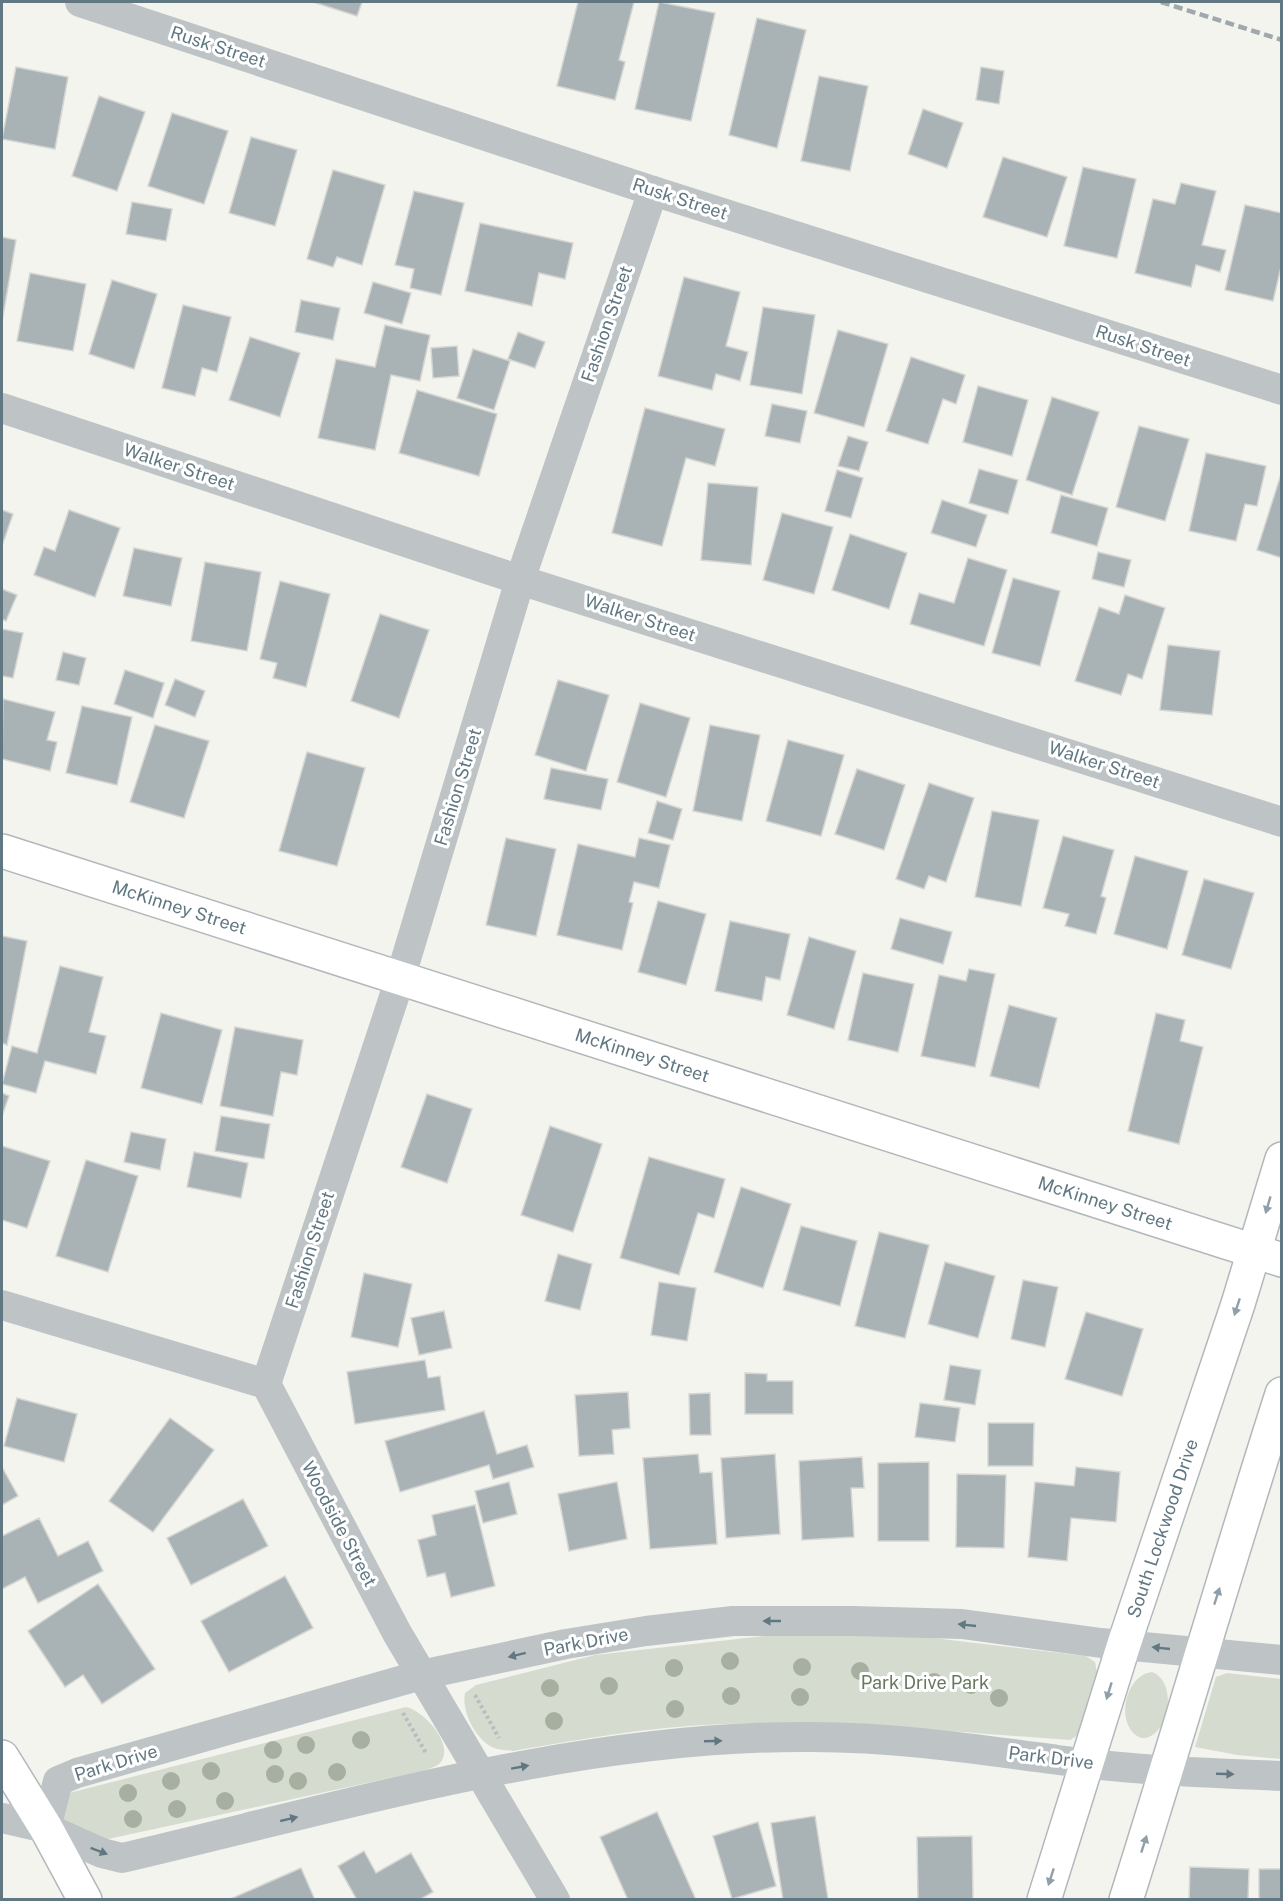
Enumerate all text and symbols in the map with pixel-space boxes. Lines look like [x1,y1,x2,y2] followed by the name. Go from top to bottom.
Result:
[168,21,268,72] street label: Rusk Street
[630,173,730,224] street label: Rusk Street
[577,263,636,385] street label: Fashion Street
[1093,320,1193,371] street label: Rusk Street
[121,439,237,494] street label: Walker Street
[582,590,698,645] street label: Walker Street
[430,726,485,848] street label: Fashion Street
[1046,737,1162,792] street label: Walker Street
[110,876,249,938] street label: McKinney Street
[572,1024,712,1086] street label: McKinney Street
[1035,1172,1175,1234] street label: McKinney Street
[281,1189,338,1311] street label: Fashion Street
[1263,1196,1272,1214] one-way arrow
[1232,1298,1241,1316] one-way arrow
[1123,1436,1202,1620] street label: South Lockwood Drive
[298,1458,381,1590] street label: Woodside Street
[1213,1587,1222,1605] one-way arrow
[763,1616,782,1626] one-way arrow
[957,1620,976,1630] one-way arrow
[542,1623,630,1660] street label: Park Drive
[1151,1643,1170,1653] one-way arrow
[508,1651,526,1661] one-way arrow
[861,1672,989,1693] park label: Park Drive Park
[1104,1682,1113,1700] one-way arrow
[704,1737,723,1746] one-way arrow
[72,1740,160,1785] street label: Park Drive
[1007,1742,1095,1773] street label: Park Drive
[511,1763,530,1772] one-way arrow
[1215,1769,1234,1778] one-way arrow
[280,1814,299,1823] one-way arrow
[1140,1835,1149,1853] one-way arrow
[91,1847,109,1857] one-way arrow
[1046,1868,1055,1886] one-way arrow

